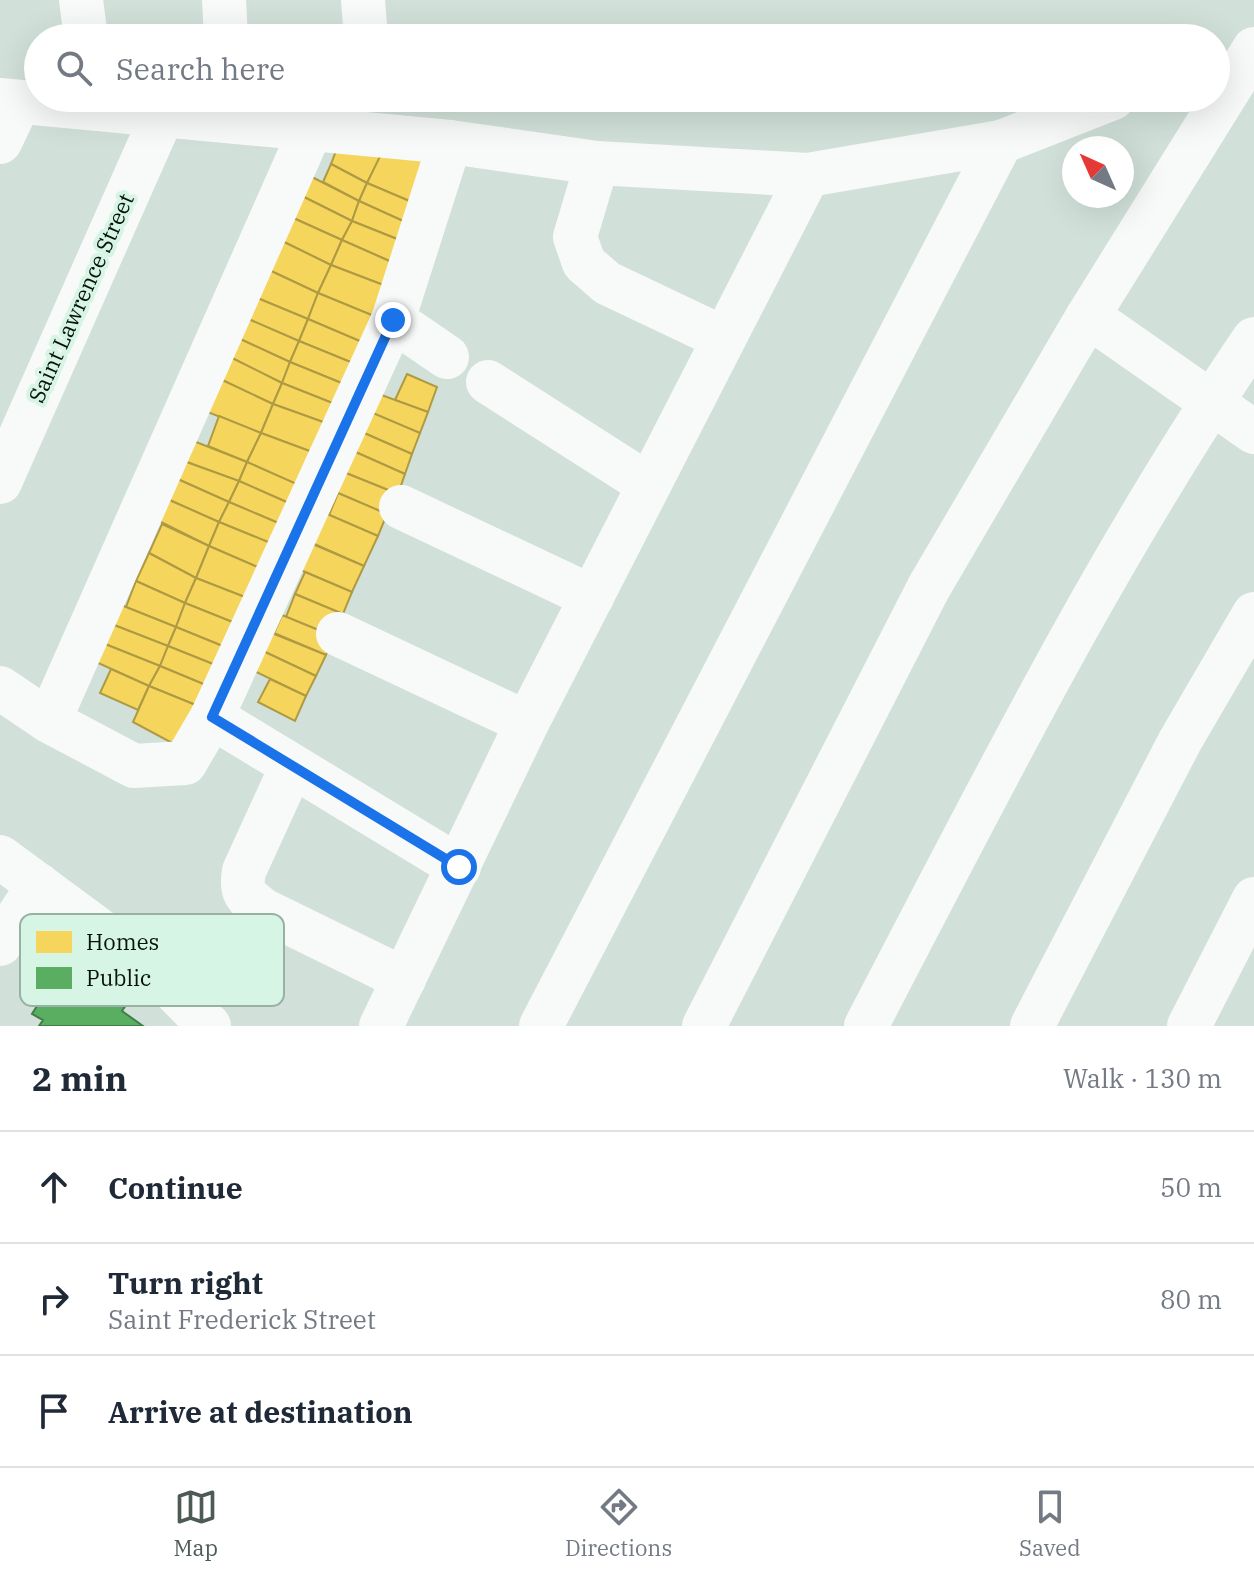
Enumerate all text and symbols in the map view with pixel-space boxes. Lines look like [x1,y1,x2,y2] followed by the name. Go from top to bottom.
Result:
[24,24,1230,112] search box
[52,46,96,90] icon: search
[116,49,285,88] text: Search here
[1062,136,1134,208] north arrow
[21,188,140,407] street label: Saint Lawrence Street
[375,302,411,338] route end
[441,849,477,885] route start
[20,914,284,1006] legend
[86,927,159,956] text: Homes
[86,963,151,992] text: Public
[32,1056,127,1100] text: 2 min
[1063,1061,1222,1095] text: Walk · 130 m
[32,1165,76,1209] icon: ahead
[108,1168,243,1207] text: Continue
[1160,1170,1222,1204] text: 50 m
[108,1263,263,1302] text: Turn right
[32,1277,76,1321] icon: right
[1160,1282,1222,1316] text: 80 m
[108,1302,376,1336] text: Saint Frederick Street
[32,1389,76,1433] icon: arrive
[108,1392,413,1431] text: Arrive at destination
[173,1485,218,1562] tab: Map
[565,1485,672,1562] tab: Directions
[1019,1485,1081,1562] tab: Saved

